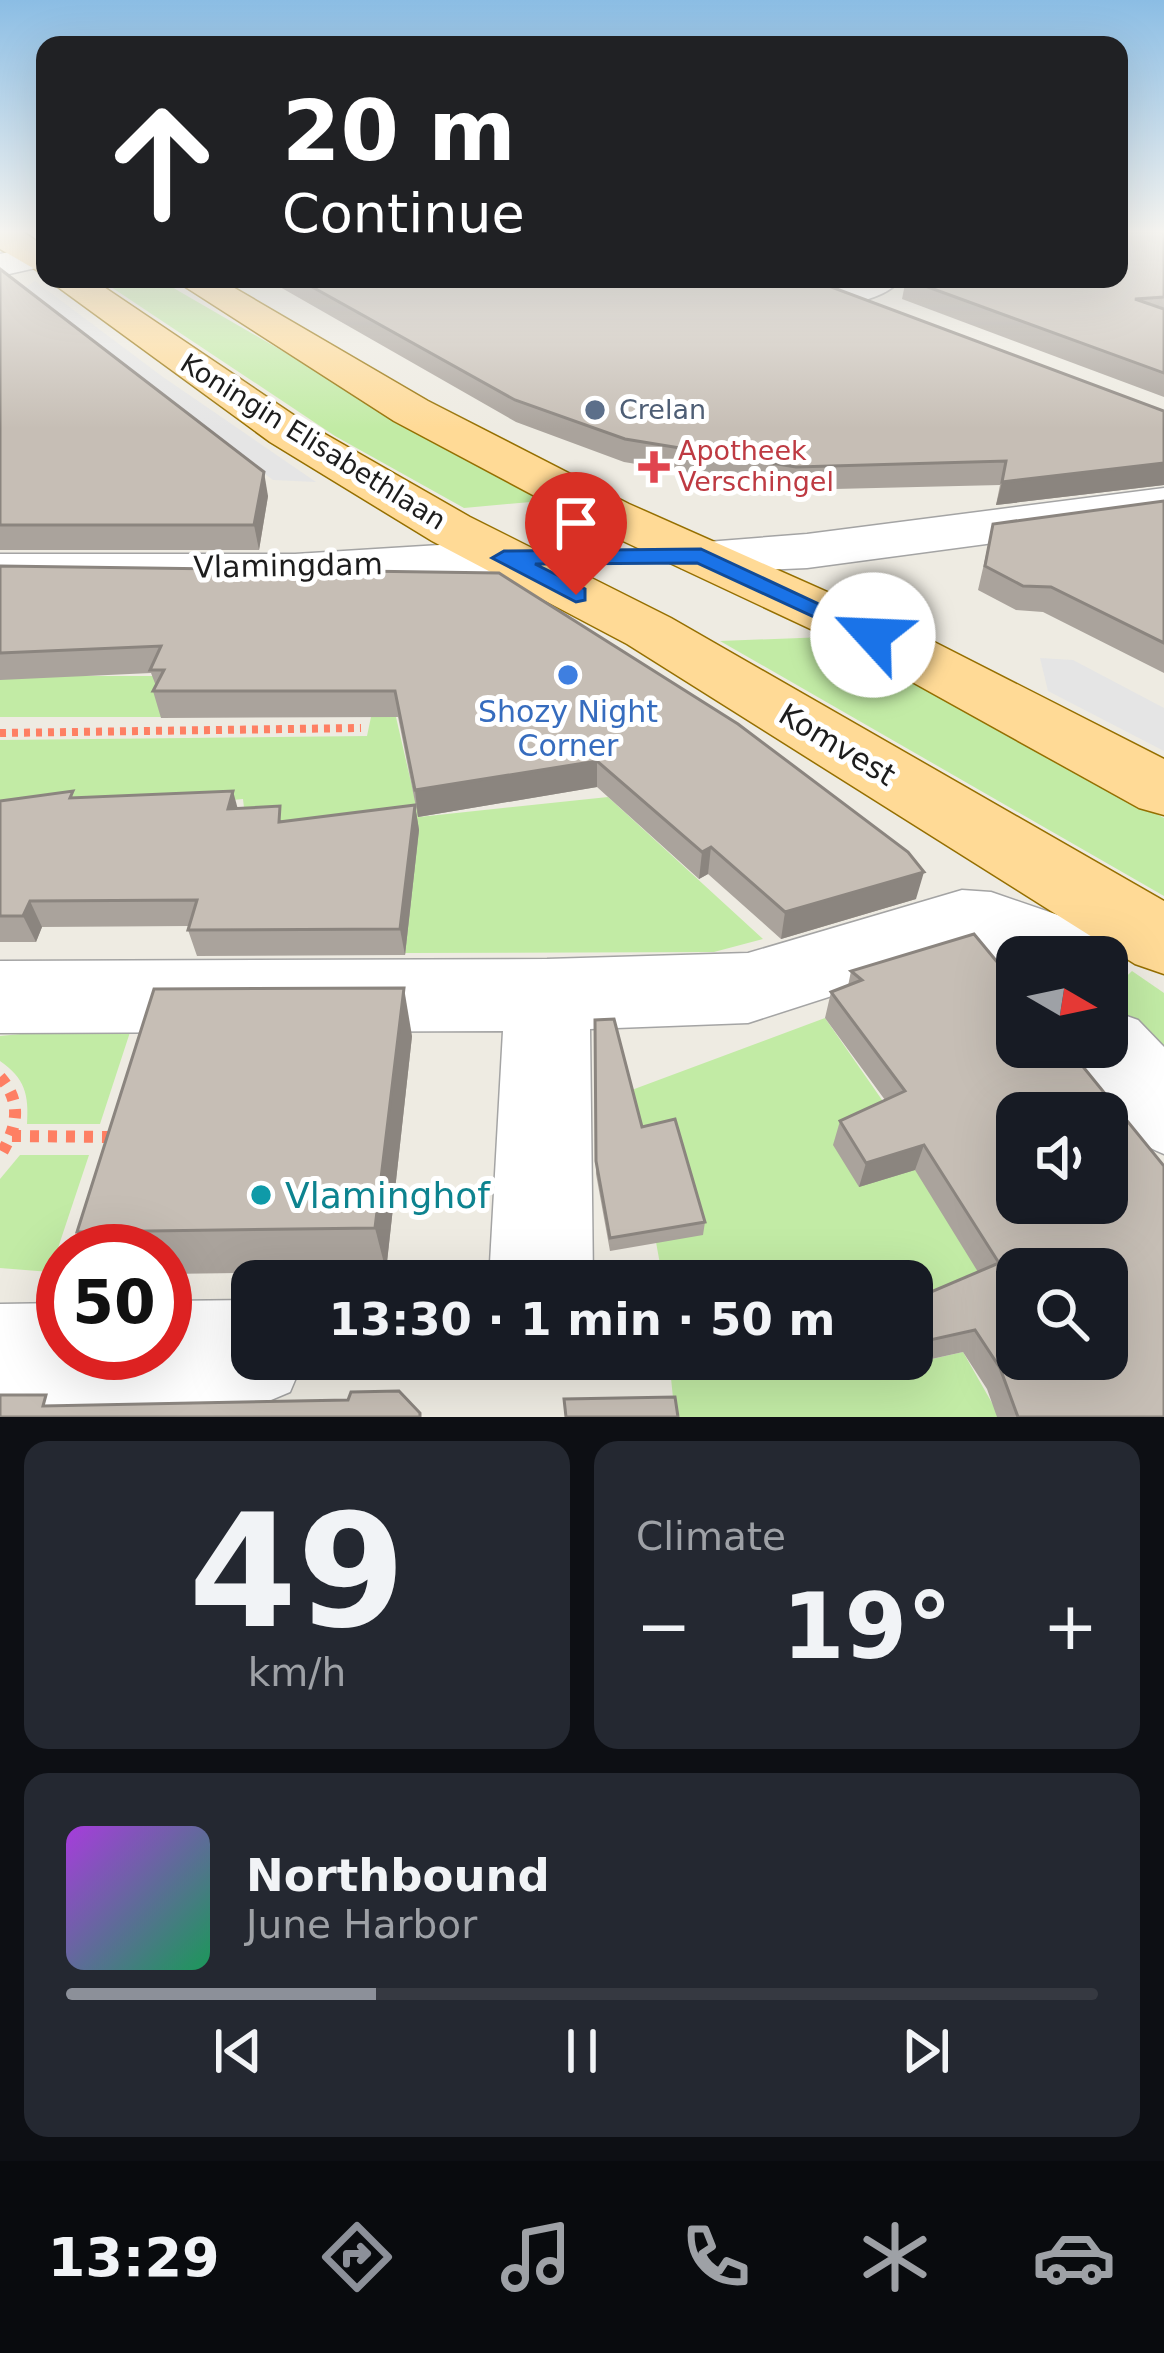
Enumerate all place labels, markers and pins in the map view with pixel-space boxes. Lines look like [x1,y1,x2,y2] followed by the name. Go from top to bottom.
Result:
[619,394,706,425] place label: Crelan
[582,397,608,423] marker: Crelan
[678,435,834,497] place label: Apotheek Verschingel
[641,454,667,480] marker: Apotheek Verschingel
[525,472,627,595] pin
[555,662,581,688] marker: Shozy Night Corner
[478,694,658,763] place label: Shozy Night Corner
[285,1175,491,1216] place label: Vlaminghof
[248,1182,274,1208] marker: Vlaminghof

